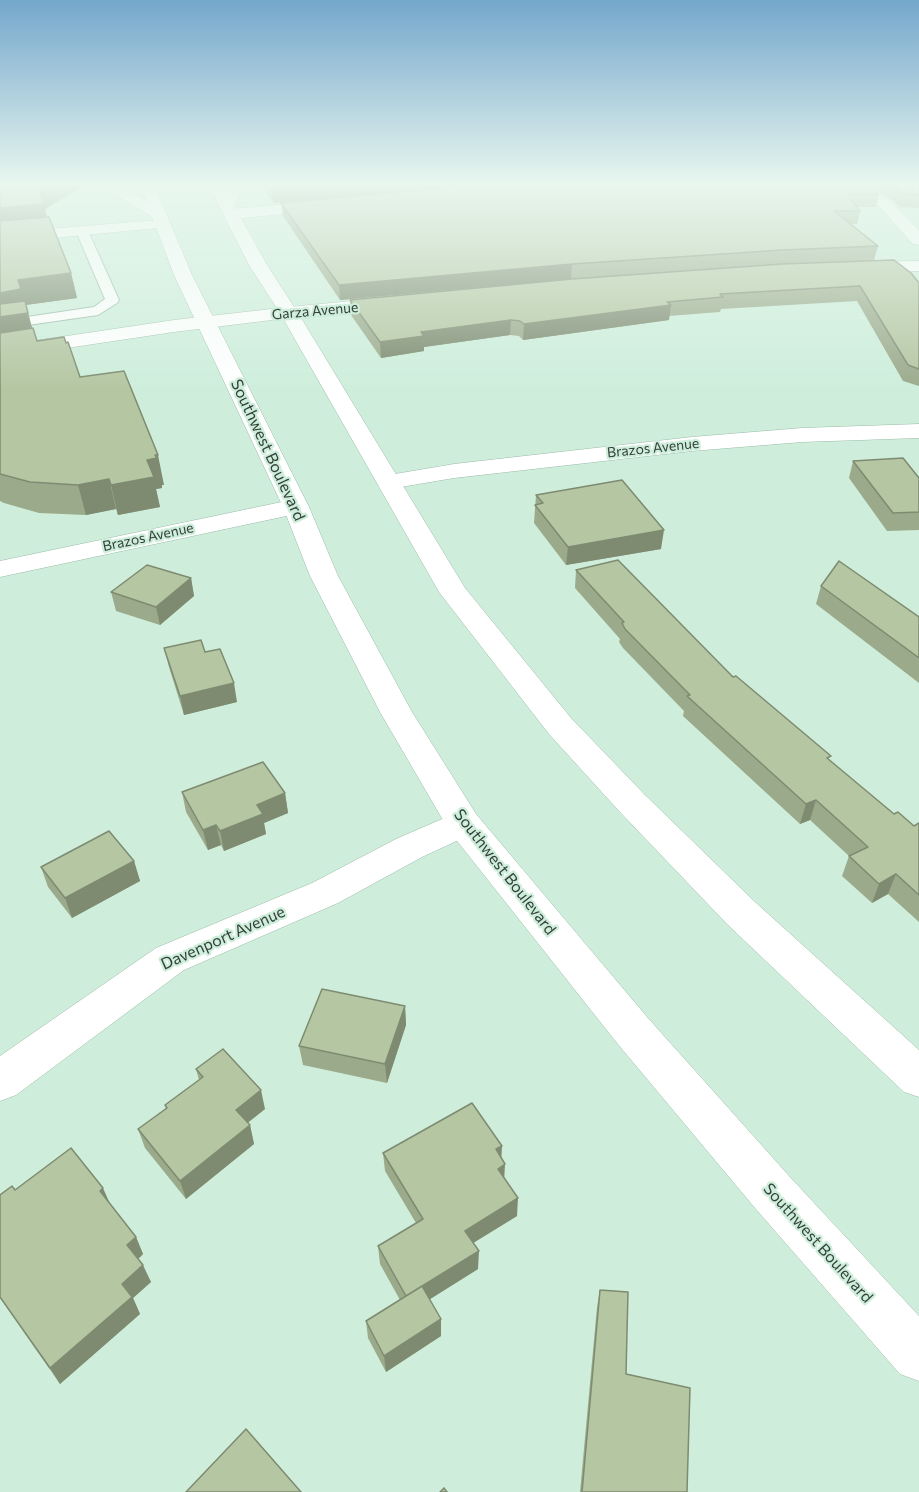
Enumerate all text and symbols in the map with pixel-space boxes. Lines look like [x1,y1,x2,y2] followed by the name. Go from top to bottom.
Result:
[271,299,359,323] street label: Garza Avenue
[227,376,309,524] street label: Southwest Boulevard
[606,435,700,461] street label: Brazos Avenue
[101,519,195,555] street label: Brazos Avenue
[450,805,560,939] street label: Southwest Boulevard
[158,902,288,974] street label: Davenport Avenue
[759,1179,877,1307] street label: Southwest Boulevard

